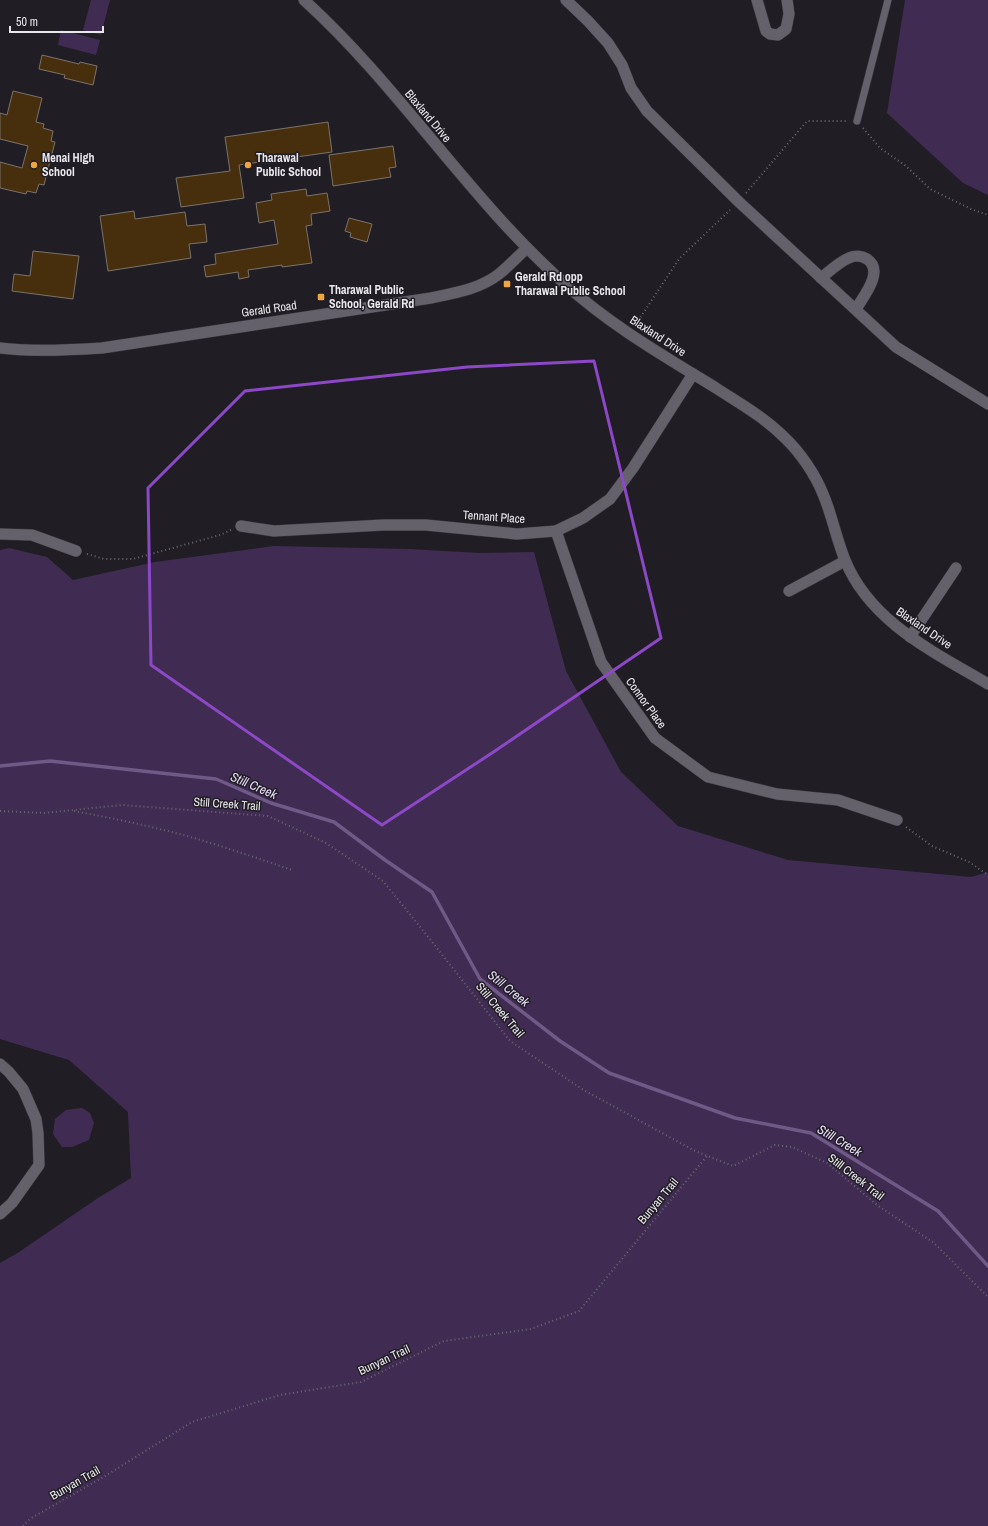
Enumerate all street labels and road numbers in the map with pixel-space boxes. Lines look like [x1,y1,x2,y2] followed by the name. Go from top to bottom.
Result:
[401,86,455,146] street label: Blaxland Drive
[240,297,298,321] street label: Gerald Road
[627,312,689,360] street label: Blaxland Drive
[462,507,526,527] street label: Tennant Place
[893,603,955,653] street label: Blaxland Drive
[622,674,670,732] street label: Connor Place
[193,794,261,814] street label: Still Creek Trail
[472,979,528,1041] street label: Still Creek Trail
[825,1150,887,1204] street label: Still Creek Trail
[634,1175,682,1227] street label: Bunyan Trail
[356,1341,412,1379] street label: Bunyan Trail
[47,1462,103,1504] street label: Bunyan Trail

